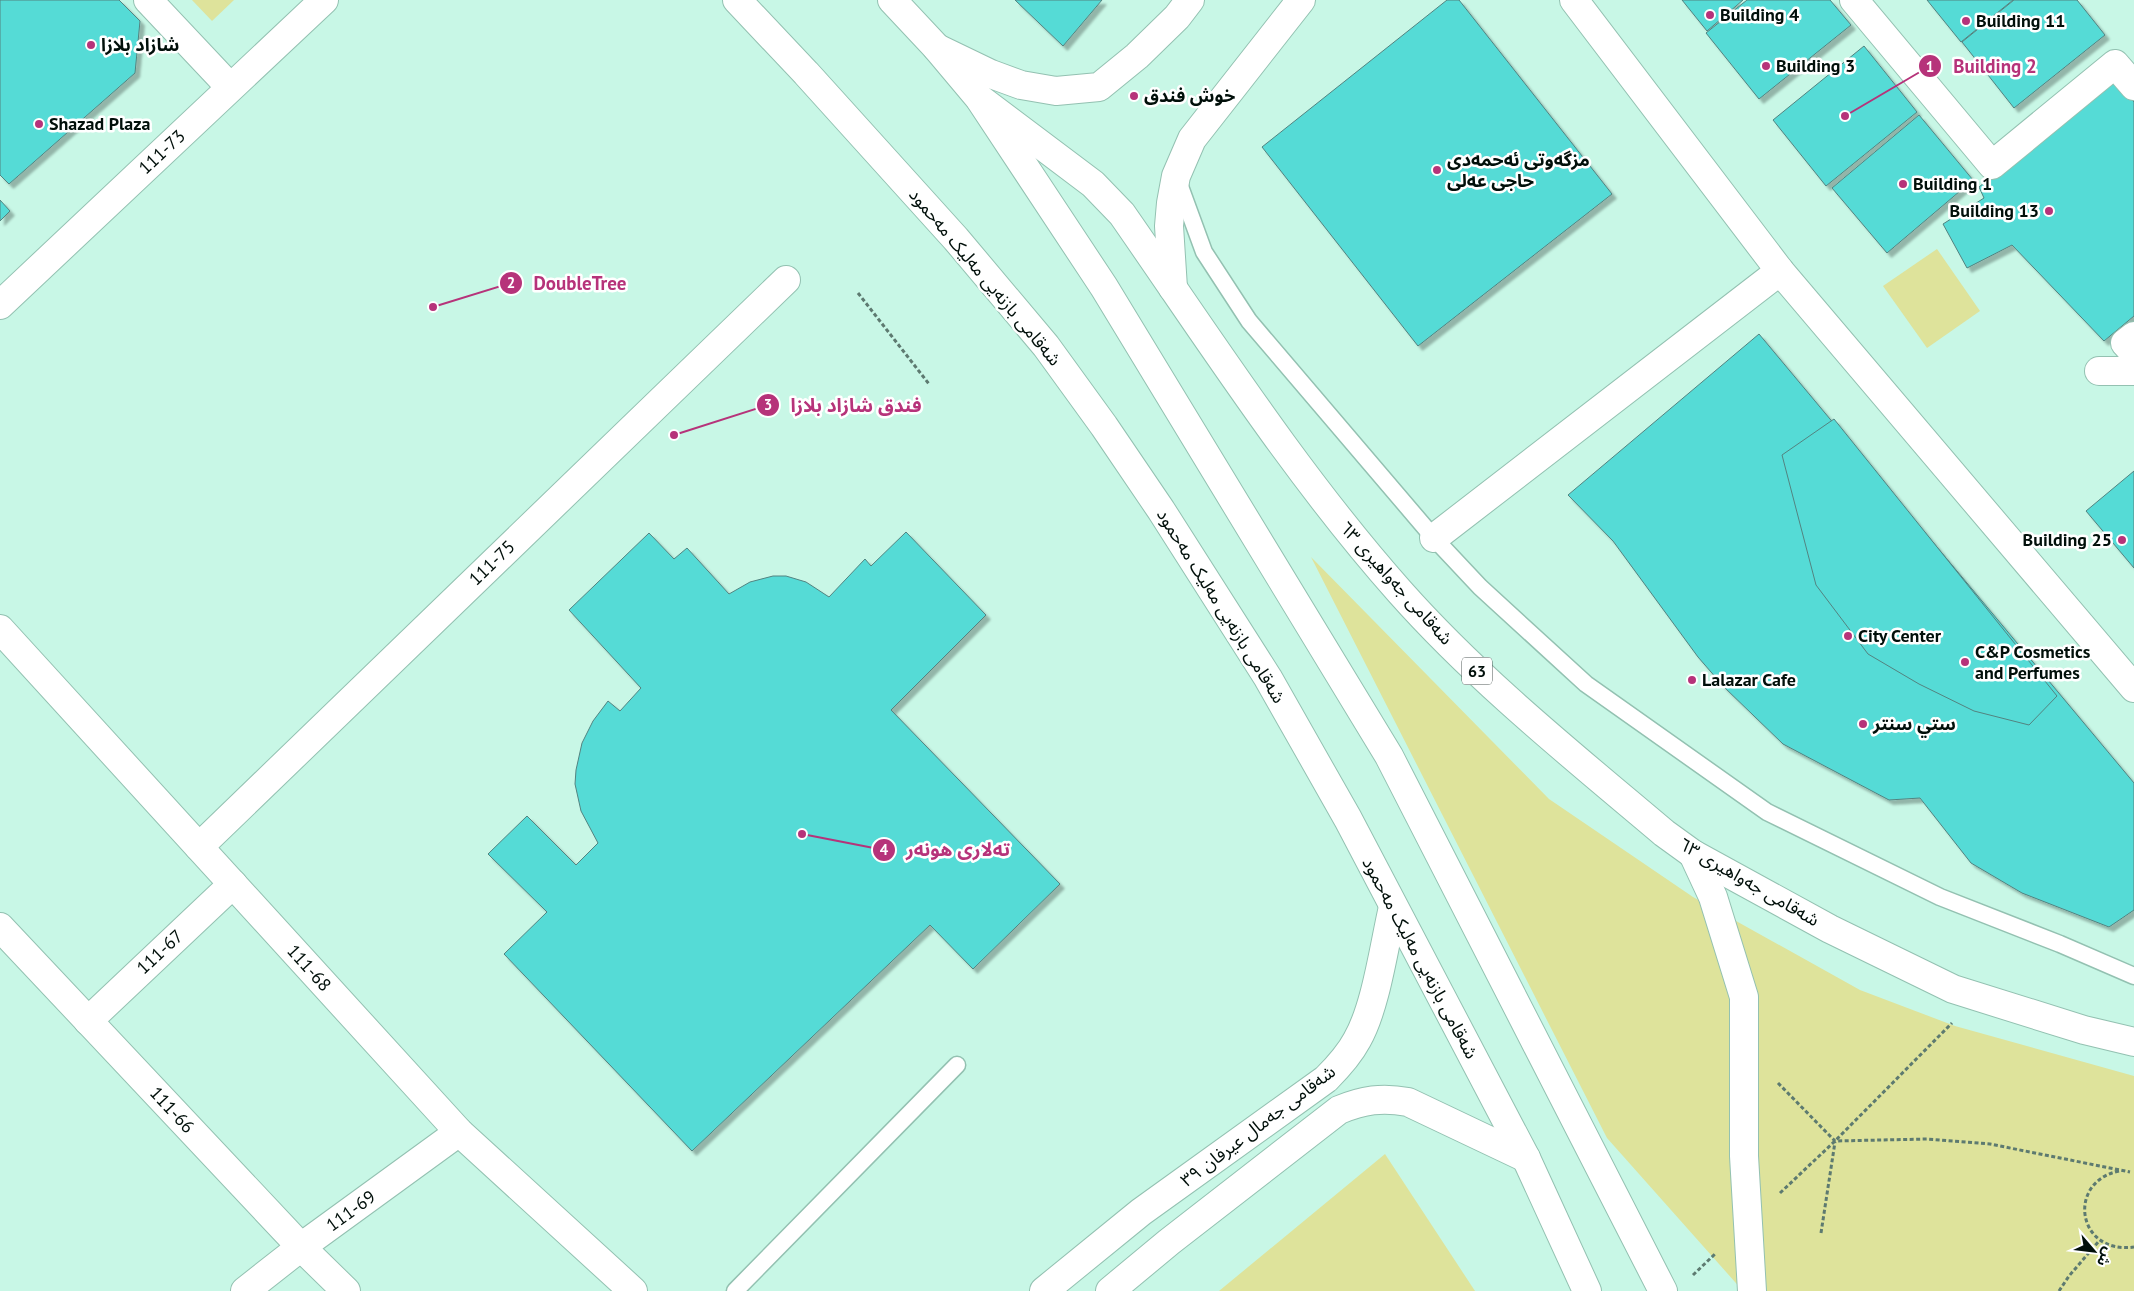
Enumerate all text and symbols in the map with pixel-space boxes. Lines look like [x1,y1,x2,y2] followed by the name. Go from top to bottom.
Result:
[1720,3,1799,26] place label: Building 4
[1704,9,1716,21] marker: Building 4
[1976,9,2065,32] place label: Building 11
[1960,15,1972,27] marker: Building 11
[101,33,179,56] place label: شازاد بلازا
[85,39,97,51] marker: شازاد بلازا
[1918,49,2046,83] callout: Building 2
[1776,54,1855,77] place label: Building 3
[1953,54,2037,78] text: Building 2
[1926,57,1934,76] text: 1
[1760,60,1772,72] marker: Building 3
[1144,84,1235,107] place label: خوش فندق
[1128,90,1140,102] marker: خوش فندق
[49,112,150,135] place label: Shazad Plaza
[33,118,45,130] marker: Shazad Plaza
[134,124,190,179] street label: 111-73
[1447,148,1590,192] place label: مزگەوتی ئەحمەدی حاجی عەلی
[1431,164,1443,176] marker: مزگەوتی ئەحمەدی حاجی عەلی
[1913,172,1992,195] place label: Building 1
[1897,178,1909,190] marker: Building 1
[904,183,1067,370] street label: شەقامی بازنەیی مەلیک مەحمود
[1950,199,2039,222] place label: Building 13
[2043,205,2055,217] marker: Building 13
[499,266,636,300] callout: DoubleTree
[534,271,626,295] text: DoubleTree
[507,273,515,292] text: 2
[756,388,932,422] callout: فندق شازاد بلازا
[790,393,922,417] text: فندق شازاد بلازا
[764,395,772,414] text: 3
[1152,504,1291,707] street label: شەقامی بازنەیی مەلیک مەحمود
[1335,516,1458,649] street label: شەقامی جەواهیری ٦٣
[2023,528,2112,551] place label: Building 25
[2116,534,2128,546] marker: Building 25
[464,535,520,590] street label: 111-75
[1858,624,1942,647] place label: City Center
[1842,630,1854,642] marker: City Center
[1975,640,2091,684] place label: C&P Cosmetics and Perfumes
[1959,656,1971,668] marker: C&P Cosmetics and Perfumes
[1462,658,1492,684] road number: 63
[1702,668,1796,691] place label: Lalazar Cafe
[1686,674,1698,686] marker: Lalazar Cafe
[1872,712,1956,738] place label: ستي سنتر
[1857,718,1869,730] marker: ستي سنتر
[1675,832,1824,931] street label: شەقامی جەواهیری ٦٣
[871,833,1020,867] callout: تەلاری هونەر
[905,837,1010,861] text: تەلاری هونەر
[880,840,889,859] text: 4
[1357,853,1483,1063] street label: شەقامی بازنەیی مەلیک مەحمود
[132,924,188,979] street label: 111-67
[282,939,336,996] street label: 111-68
[1176,1060,1340,1191] street label: شەقامی جەمال عیرفان ٣٩
[145,1082,200,1138] street label: 111-66
[321,1185,380,1236] street label: 111-69
[2069,1226,2119,1276] north arrow
[2093,1244,2118,1270] text: ش

